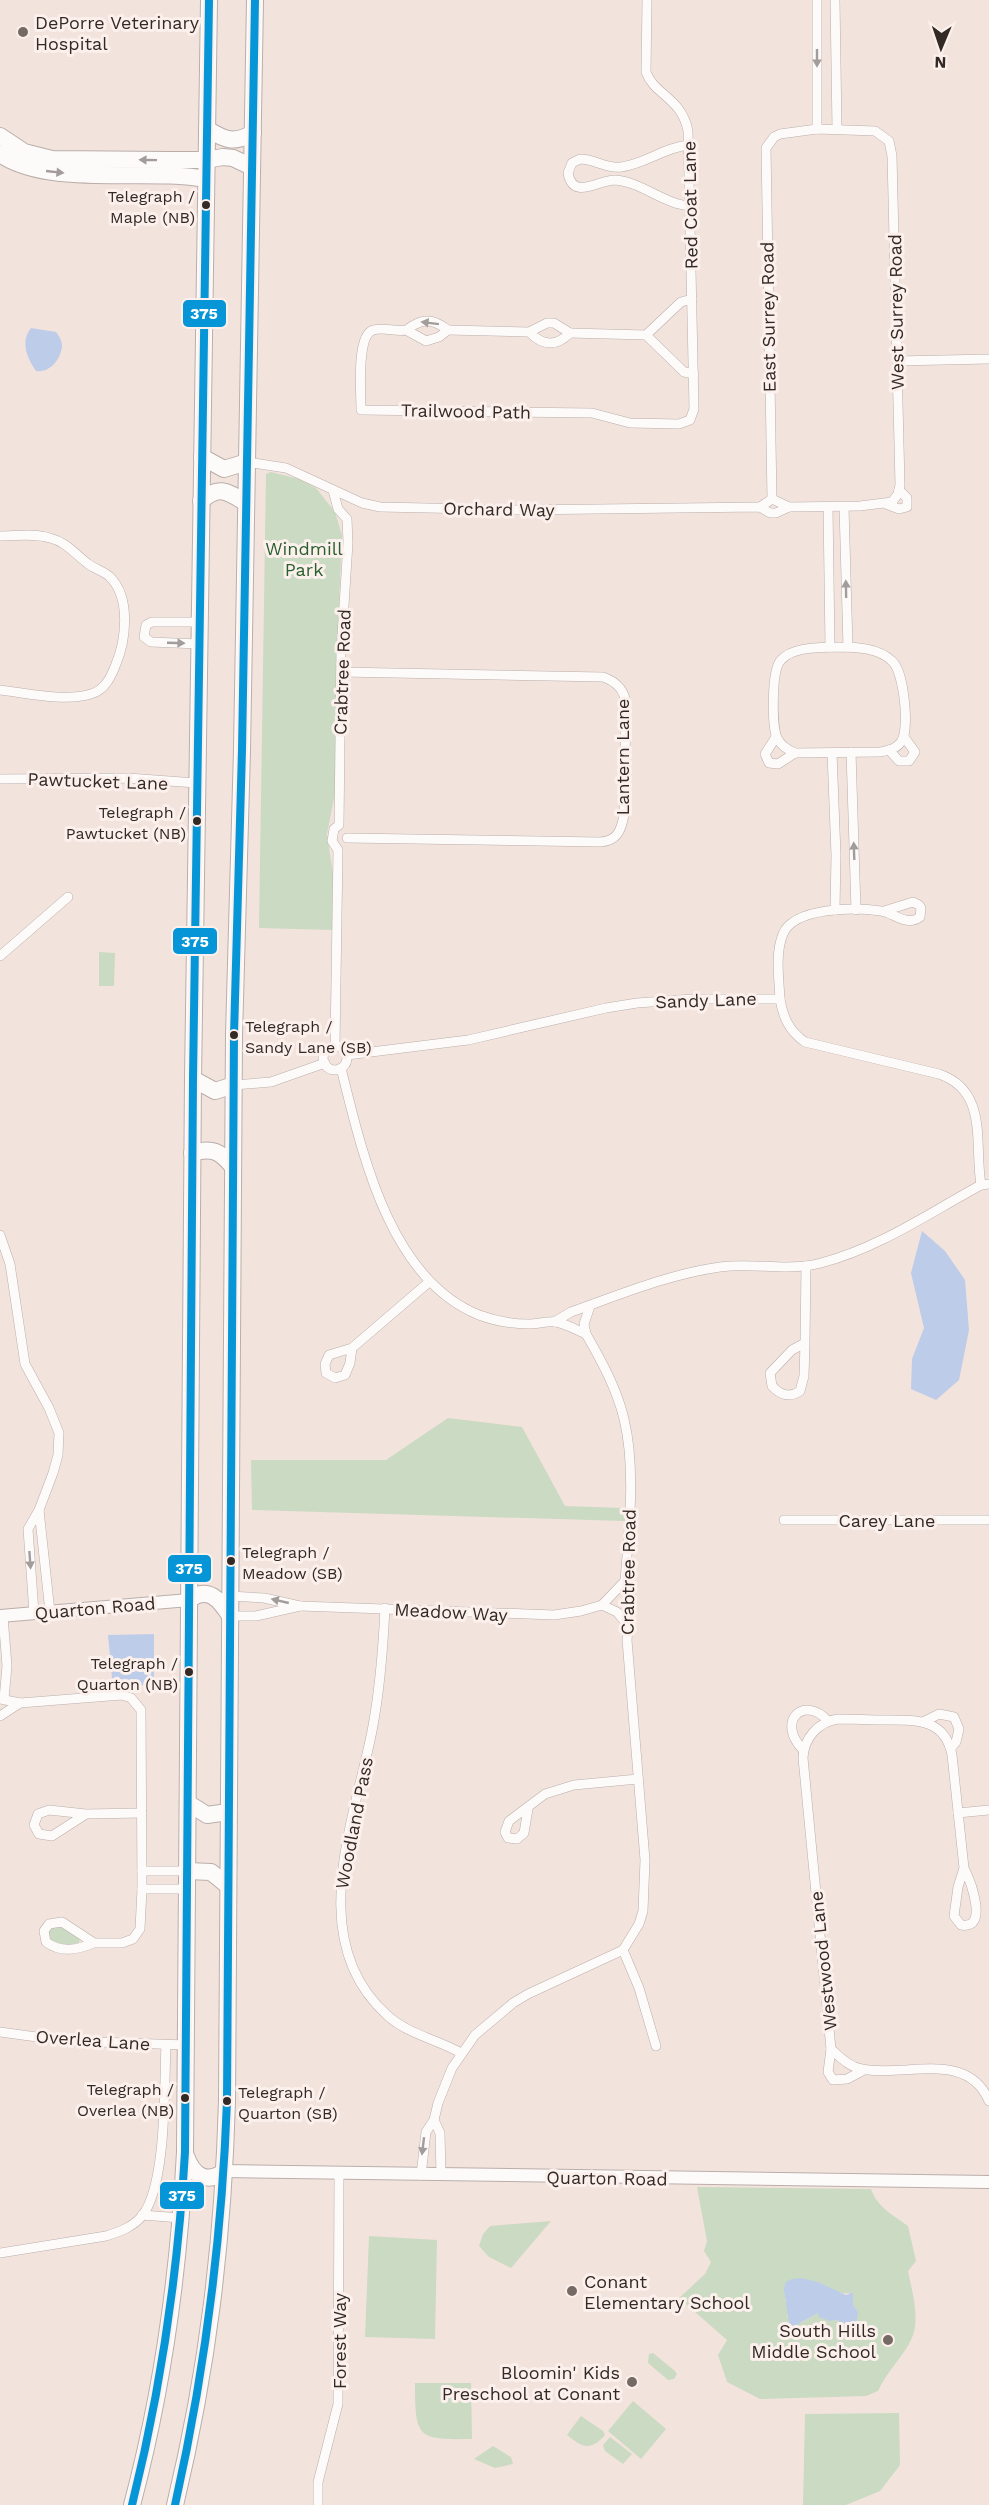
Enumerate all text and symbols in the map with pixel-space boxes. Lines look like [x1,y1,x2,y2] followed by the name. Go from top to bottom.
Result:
[35,12,200,54] place label: DePorre Veterinary Hospital
[911,18,971,78] north arrow
[16,25,30,39] marker: DePorre Veterinary Hospital
[812,49,822,68] one-way arrow
[934,53,947,72] text: N
[678,141,702,269] street label: Red Coat Lane
[138,155,157,165] one-way arrow
[45,167,64,177] one-way arrow
[107,187,195,227] place label: Telegraph / Maple (NB)
[200,199,212,211] marker: Telegraph / Maple (NB)
[884,234,908,390] street label: West Surrey Road
[756,241,780,393] street label: East Surrey Road
[182,299,227,328] line badge: 375
[190,304,218,323] text: 375
[420,318,439,328] one-way arrow
[401,399,531,423] street label: Trailwood Path
[443,498,556,520] street label: Orchard Way
[265,538,343,580] park label: Windmill Park
[842,579,851,598] one-way arrow
[329,609,355,735] street label: Crabtree Road
[166,638,185,648] one-way arrow
[612,699,633,816] street label: Lantern Lane
[27,768,169,794] street label: Pawtucket Lane
[66,803,186,843] place label: Telegraph / Pawtucket (NB)
[191,815,203,827] marker: Telegraph / Pawtucket (NB)
[849,842,858,861] one-way arrow
[172,927,218,955] line badge: 375
[181,932,209,951] text: 375
[655,988,757,1012] street label: Sandy Lane
[245,1017,372,1057] place label: Telegraph / Sandy Lane (SB)
[228,1029,240,1041] marker: Telegraph / Sandy Lane (SB)
[616,1509,640,1635] street label: Crabtree Road
[838,1510,936,1531] street label: Carey Lane
[242,1543,343,1583] place label: Telegraph / Meadow (SB)
[25,1551,35,1570] one-way arrow
[167,1554,212,1583] line badge: 375
[225,1555,237,1567] marker: Telegraph / Meadow (SB)
[175,1559,203,1578] text: 375
[34,1592,156,1624] street label: Quarton Road
[270,1596,289,1606] one-way arrow
[394,1599,509,1625] street label: Meadow Way
[77,1654,178,1694] place label: Telegraph / Quarton (NB)
[183,1666,195,1678] marker: Telegraph / Quarton (NB)
[331,1755,377,1891] street label: Woodland Pass
[805,1890,841,2032] street label: Westwood Lane
[35,2026,151,2054] street label: Overlea Lane
[77,2080,174,2120] place label: Telegraph / Overlea (NB)
[238,2083,338,2123] place label: Telegraph / Quarton (SB)
[179,2092,191,2104] marker: Telegraph / Overlea (NB)
[221,2095,233,2107] marker: Telegraph / Quarton (SB)
[419,2137,428,2156] one-way arrow
[546,2166,668,2190] street label: Quarton Road
[159,2181,205,2210] line badge: 375
[168,2186,196,2205] text: 375
[584,2271,750,2313] place label: Conant Elementary School
[565,2284,579,2298] marker: Conant Elementary School
[329,2292,350,2389] street label: Forest Way
[751,2320,876,2362] place label: South Hills Middle School
[881,2333,895,2347] marker: South Hills Middle School
[442,2362,620,2404] place label: Bloomin' Kids Preschool at Conant
[625,2375,639,2389] marker: Bloomin' Kids Preschool at Conant

